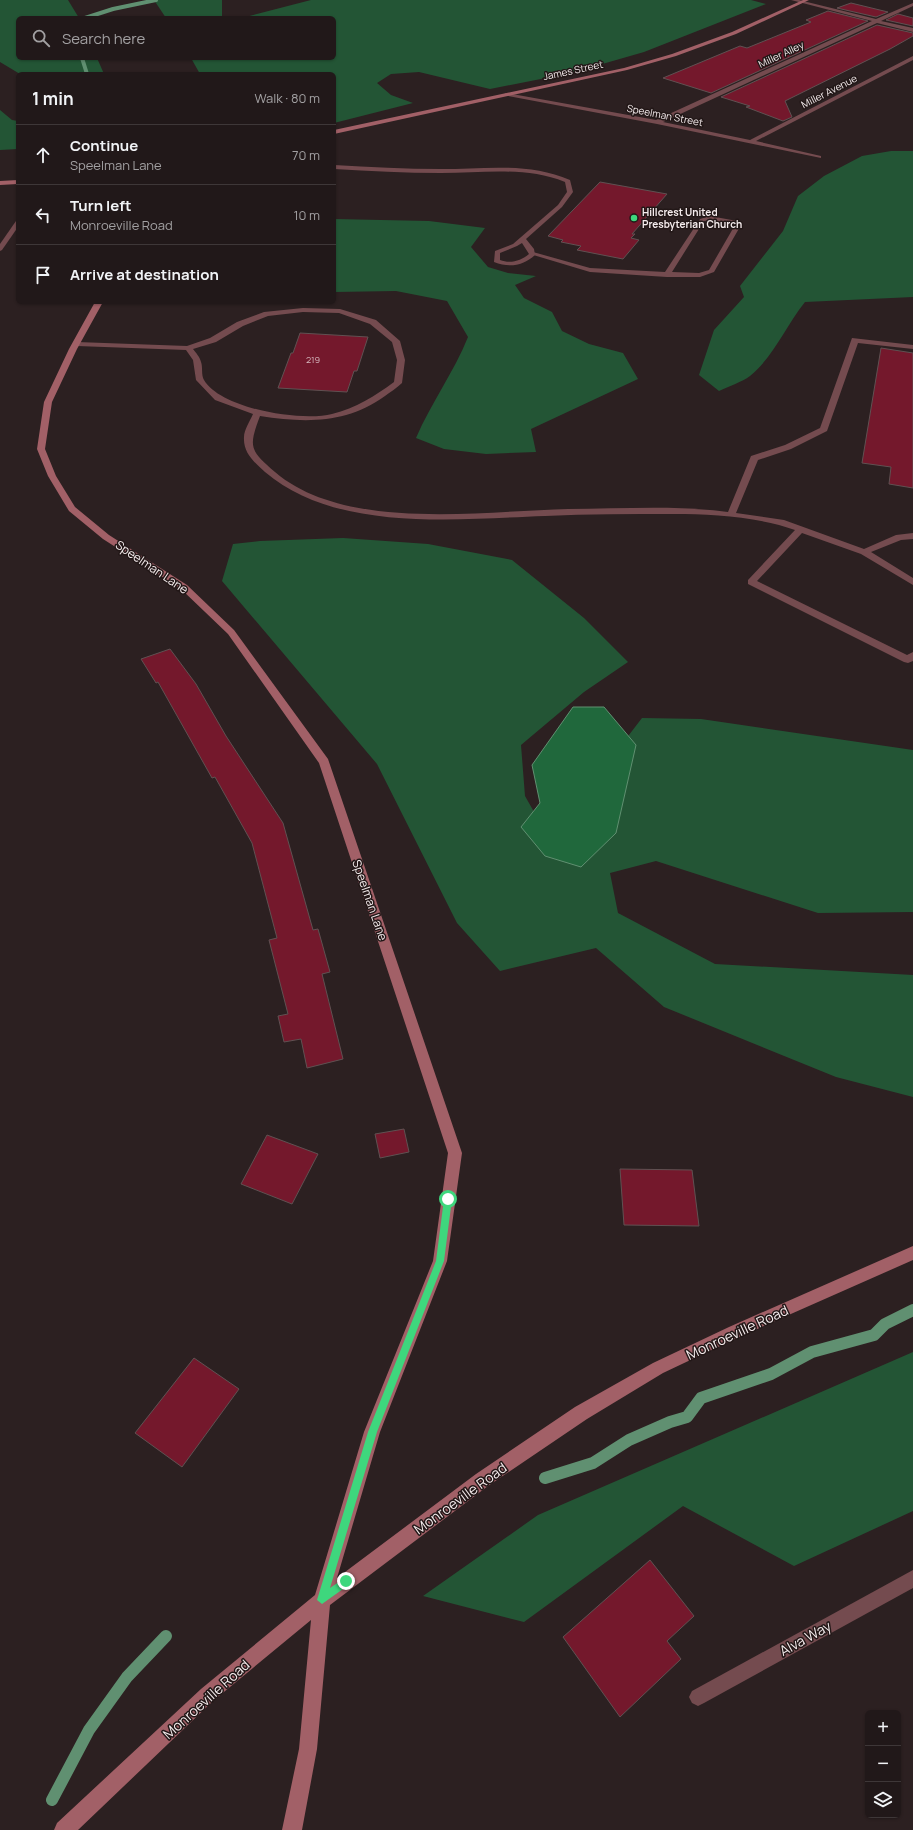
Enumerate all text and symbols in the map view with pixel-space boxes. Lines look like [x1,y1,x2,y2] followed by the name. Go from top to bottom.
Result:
[16,16,336,60] search box
[30,27,52,49] icon: search
[62,28,145,49] text: Search here
[756,37,807,71] street label: Miller Alley
[542,57,604,83] street label: James Street
[799,71,860,111] street label: Miller Avenue
[32,87,74,110] text: 1 min
[254,89,320,107] text: Walk · 80 m
[626,101,704,129] street label: Speelman Street
[70,135,138,156] text: Continue
[32,144,54,166] icon: ahead
[292,146,320,164] text: 70 m
[70,156,162,174] text: Speelman Lane
[70,195,132,216] text: Turn left
[32,204,54,226] icon: left
[642,205,742,231] place label: Hillcrest United Presbyterian Church
[293,206,320,224] text: 10 m
[629,213,639,223] marker: Hillcrest United Presbyterian Church
[70,216,173,234] text: Monroeville Road
[32,264,54,286] icon: arrive
[70,264,219,285] text: Arrive at destination
[306,353,320,366] house number: 219
[112,536,192,598] street label: Speelman Lane
[348,857,392,943] street label: Speelman Lane
[439,1190,457,1208] route start
[683,1300,791,1364] street label: Monroeville Road
[410,1458,510,1538] street label: Monroeville Road
[337,1572,355,1590] route end
[776,1616,835,1660] street label: Alva Way
[159,1655,253,1743] street label: Monroeville Road
[865,1710,901,1818] map controls
[865,1710,901,1746] button: +
[865,1746,901,1782] button: −
[865,1782,901,1818] button: layers

